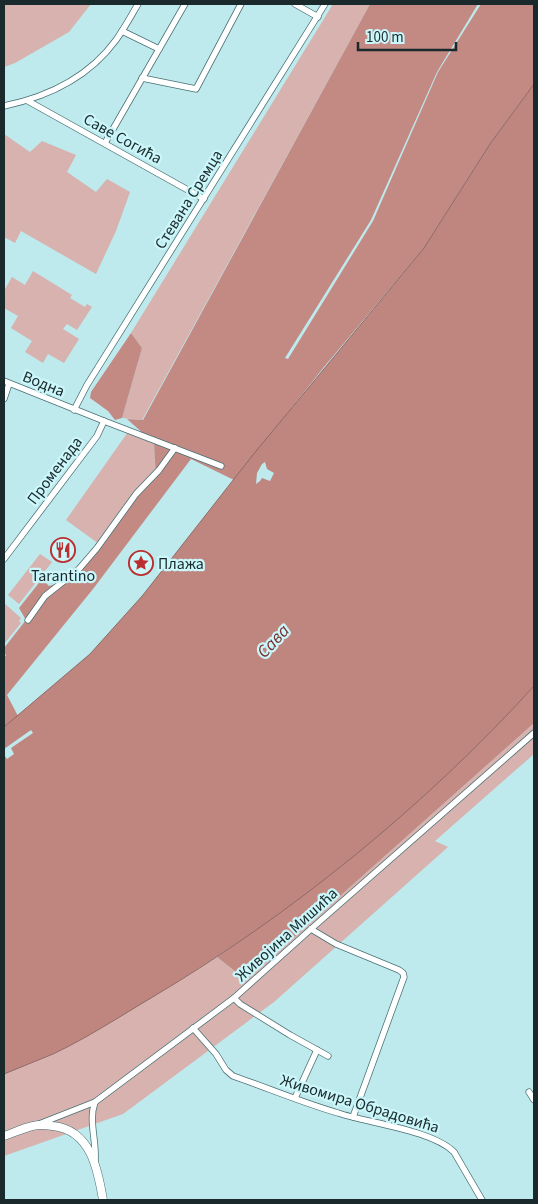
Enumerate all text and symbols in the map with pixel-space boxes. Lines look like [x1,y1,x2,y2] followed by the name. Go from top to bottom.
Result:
[358,20,456,52] scale bar
[366,27,404,48] text: 100 m
[79,108,166,169] street label: Саве Согића
[149,146,228,253] street label: Стевана Сремца
[19,366,68,402] street label: Водна
[22,432,88,509] street label: Променада
[50,537,76,563] restaurant icon: Tarantino
[128,550,154,576] place icon: Плажа
[158,553,204,575] place label: Плажа
[31,565,95,587] place label: Tarantino
[251,619,296,664] water label: Сава
[231,883,343,987] street label: Живојина Мишића
[277,1069,442,1139] street label: Живомира Обрадовића

